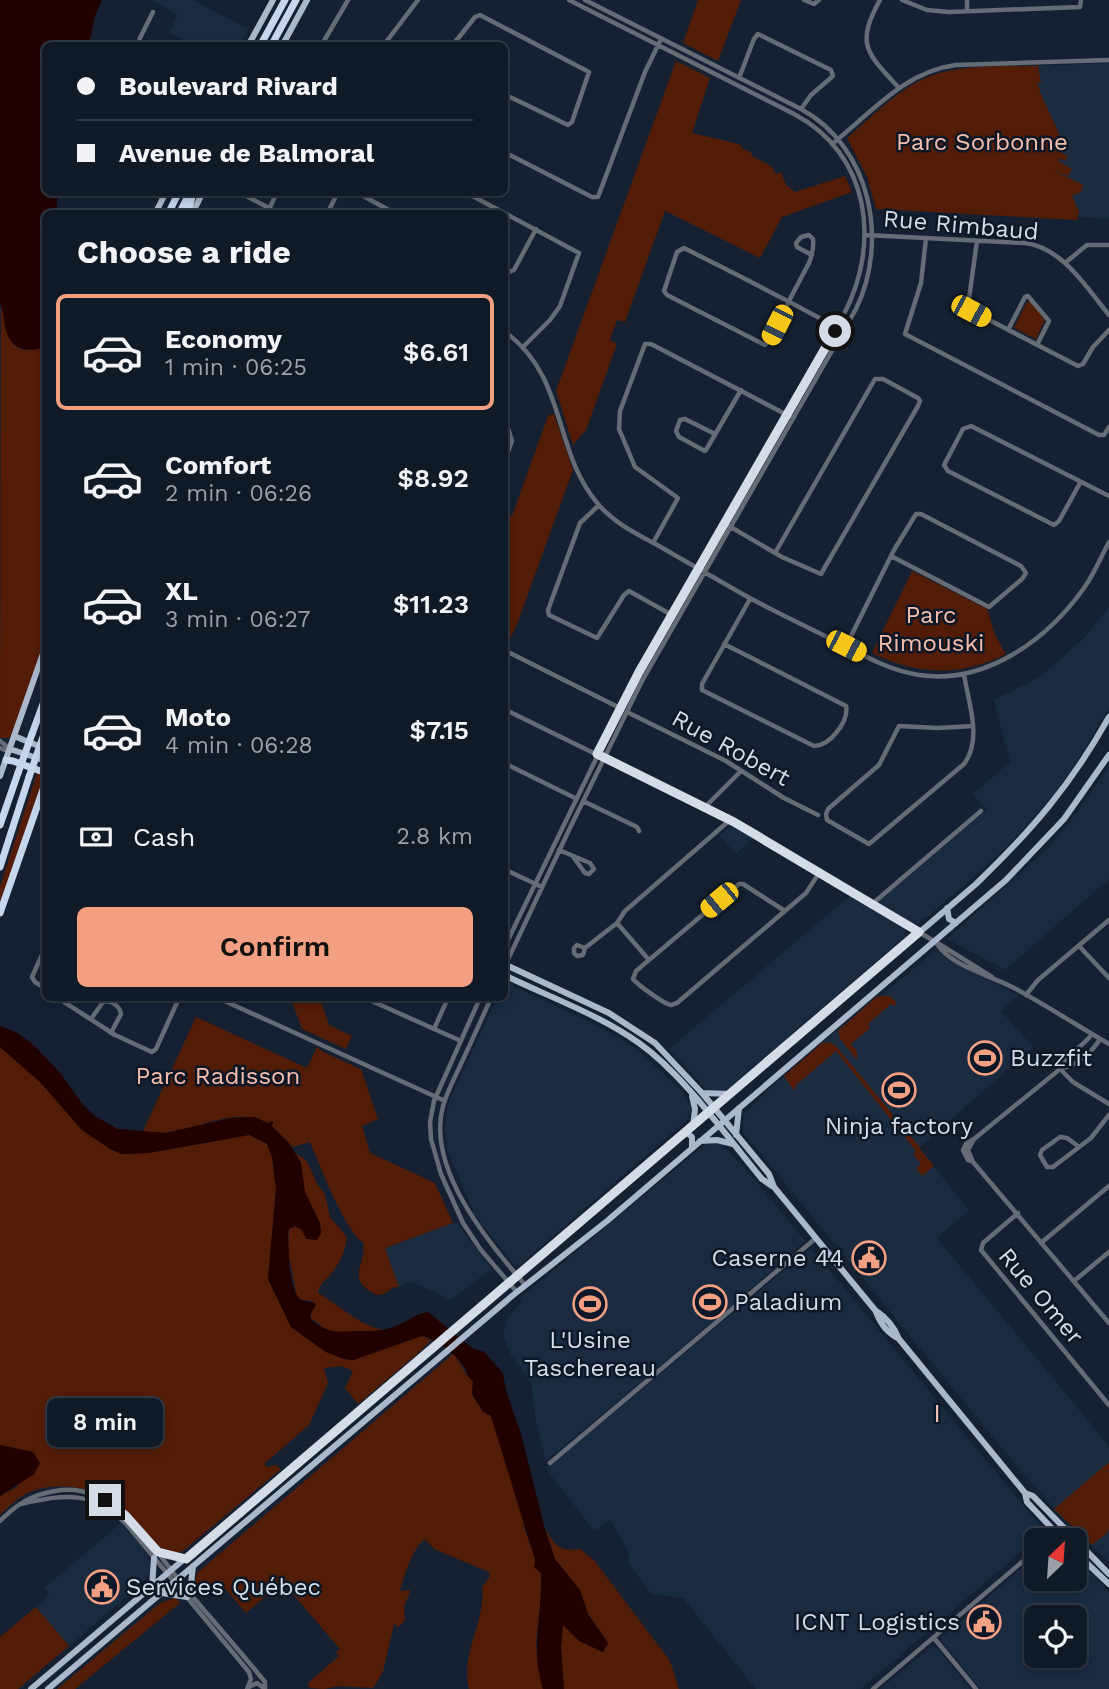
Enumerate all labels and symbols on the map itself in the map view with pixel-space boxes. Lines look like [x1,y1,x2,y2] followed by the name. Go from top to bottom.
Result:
[896,128,1068,156] park label: Parc Sorbonne
[882,204,1040,246] street label: Rue Rimbaud
[948,292,995,330] car
[759,302,796,348] car
[819,315,851,347] route start
[878,601,984,657] park label: Parc Rimouski
[823,627,870,665] car
[667,704,795,792] street label: Rue Robert
[697,878,742,922] car
[966,1039,1004,1077] sports icon: Buzzfit
[1010,1044,1092,1072] place label: Buzzfit
[136,1062,300,1090] park label: Parc Radisson
[880,1071,918,1109] sports icon: Ninja factory
[825,1112,974,1140] place label: Ninja factory
[850,1239,888,1277] public building icon: Caserne 44
[993,1242,1089,1350] street label: Rue Omer
[711,1244,844,1272] place label: Caserne 44
[691,1283,729,1321] sports icon: Paladium
[571,1285,609,1323] sports icon: L'Usine Taschereau
[734,1288,842,1316] place label: Paladium
[524,1326,656,1382] place label: L'Usine Taschereau
[47,1398,163,1448] callout: 8 min
[933,1398,943,1428] district label: I
[89,1484,121,1516] route end
[1024,1528,1087,1591] north arrow
[83,1568,121,1606] public building icon: Services Québec
[126,1573,321,1601] place label: Services Québec
[965,1603,1003,1641] public building icon: ICNT Logistics
[794,1608,960,1636] place label: ICNT Logistics

